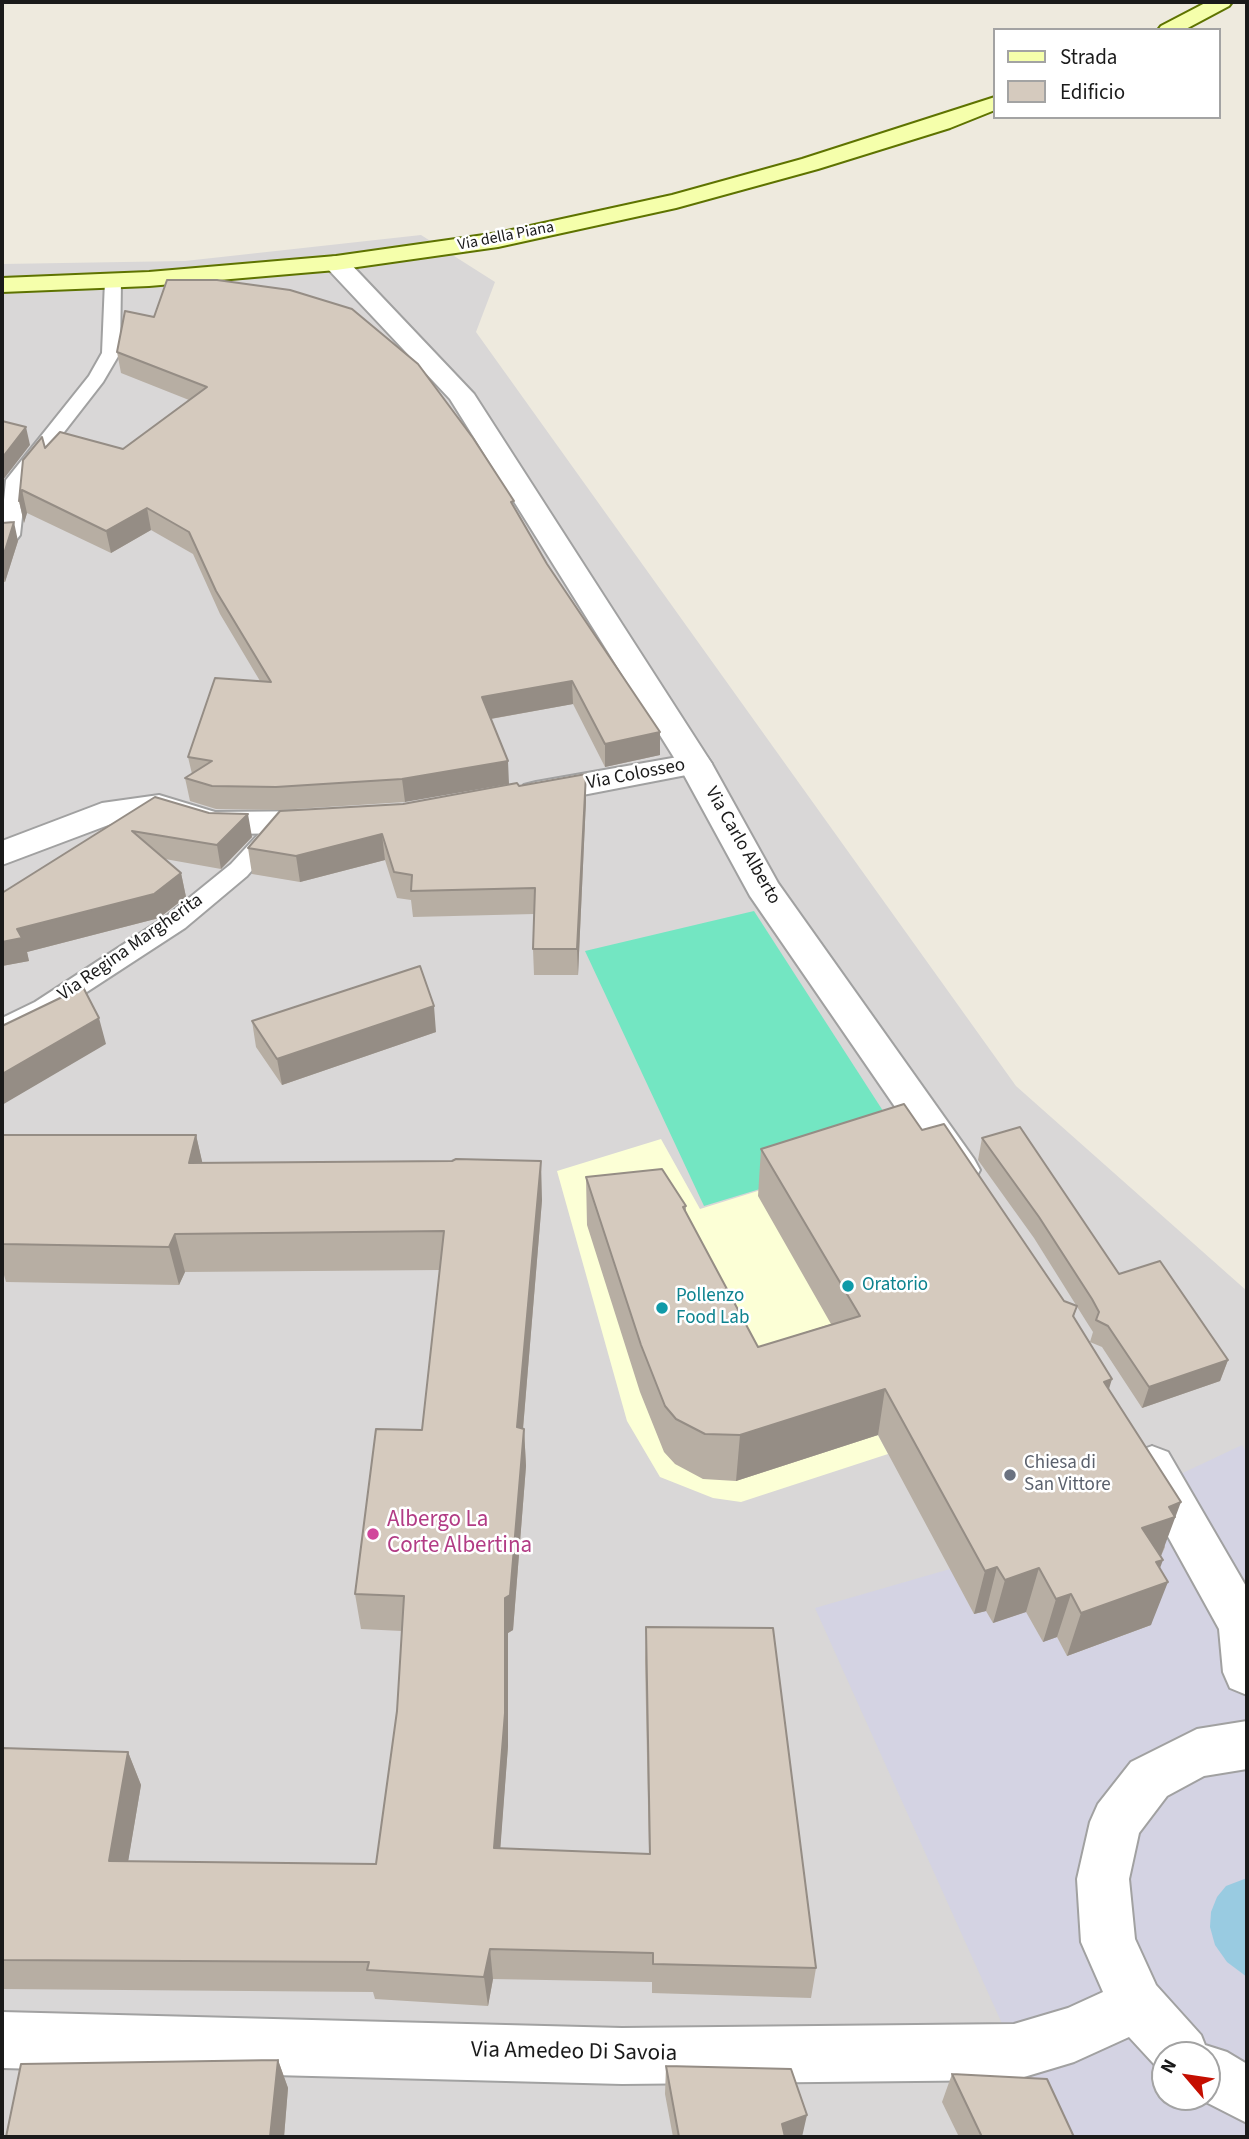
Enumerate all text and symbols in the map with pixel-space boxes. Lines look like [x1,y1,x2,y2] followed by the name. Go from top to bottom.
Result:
[993,28,1221,119] legend
[1060,42,1117,72] text: Strada
[1060,77,1125,107] text: Edificio
[456,218,556,256] street label: Via della Piana
[585,754,687,796] street label: Via Colosseo
[699,783,785,909] street label: Via Carlo Alberto
[54,889,208,1007] street label: Via Regina Margherita
[862,1275,928,1297] place label: Oratorio
[840,1278,856,1294] marker: Oratorio
[676,1286,749,1330] place label: Pollenzo Food Lab
[654,1300,670,1316] marker: Pollenzo Food Lab
[1024,1453,1111,1497] place label: Chiesa di San Vittore
[1002,1467,1018,1483] marker: Chiesa di San Vittore
[387,1507,532,1561] place label: Albergo La Corte Albertina
[365,1526,381,1542] marker: Albergo La Corte Albertina
[471,2037,677,2069] street label: Via Amedeo Di Savoia
[1151,2041,1221,2111] north arrow
[1154,2054,1184,2079] text: N

